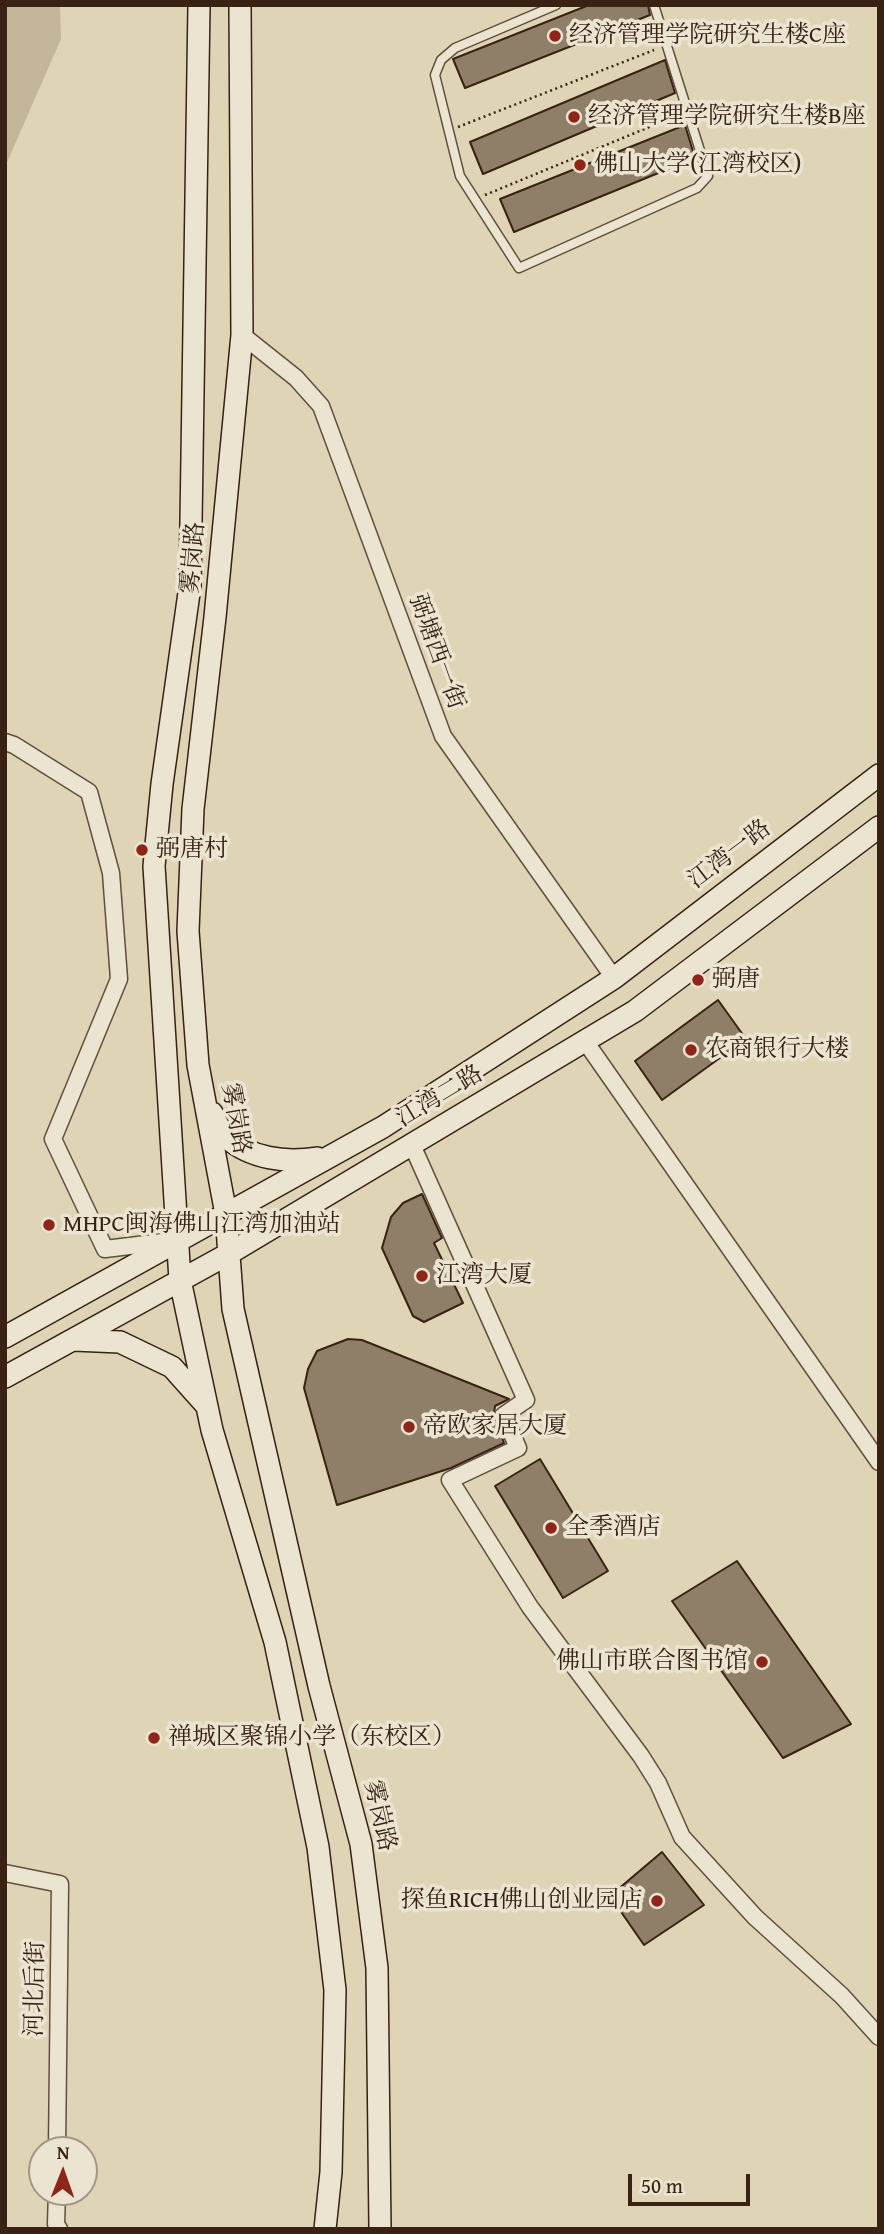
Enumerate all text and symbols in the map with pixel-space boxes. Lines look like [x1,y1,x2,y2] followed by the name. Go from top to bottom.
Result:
[569,22,846,50] place label: 经济管理学院研究生楼C座
[547,28,563,44] marker: 经济管理学院研究生楼C座
[588,103,866,131] place label: 经济管理学院研究生楼B座
[566,109,582,125] marker: 经济管理学院研究生楼B座
[594,151,801,179] place label: 佛山大学(江湾校区)
[572,157,588,173] marker: 佛山大学(江湾校区)
[177,521,211,595] street label: 雾岗路
[402,591,470,713] street label: 弼塘西一街
[683,815,777,895] street label: 江湾一路
[156,836,228,864] place label: 弼唐村
[134,842,150,858] marker: 弼唐村
[712,966,760,994] place label: 弼唐
[690,972,706,988] marker: 弼唐
[705,1036,849,1064] place label: 农商银行大楼
[683,1042,699,1058] marker: 农商银行大楼
[391,1060,489,1134] street label: 江湾二路
[215,1081,255,1157] street label: 雾岗路
[63,1211,341,1239] place label: MHPC闽海佛山江湾加油站
[41,1217,57,1233] marker: MHPC闽海佛山江湾加油站
[436,1262,532,1290] place label: 江湾大厦
[414,1268,430,1284] marker: 江湾大厦
[423,1413,567,1441] place label: 帝欧家居大厦
[401,1419,417,1435] marker: 帝欧家居大厦
[565,1514,661,1542] place label: 全季酒店
[543,1520,559,1536] marker: 全季酒店
[556,1648,748,1676] place label: 佛山市联合图书馆
[754,1654,770,1670] marker: 佛山市联合图书馆
[168,1724,456,1752] place label: 禅城区聚锦小学（东校区）
[146,1730,162,1746] marker: 禅城区聚锦小学（东校区）
[357,1778,401,1854] street label: 雾岗路
[401,1887,643,1915] place label: 探鱼RICH佛山创业园店
[649,1893,665,1909] marker: 探鱼RICH佛山创业园店
[21,1941,51,2037] street label: 河北后街
[28,2136,98,2206] north arrow
[57,2138,70,2166] text: N
[632,2160,754,2204] scale bar
[641,2170,683,2201] text: 50 m

